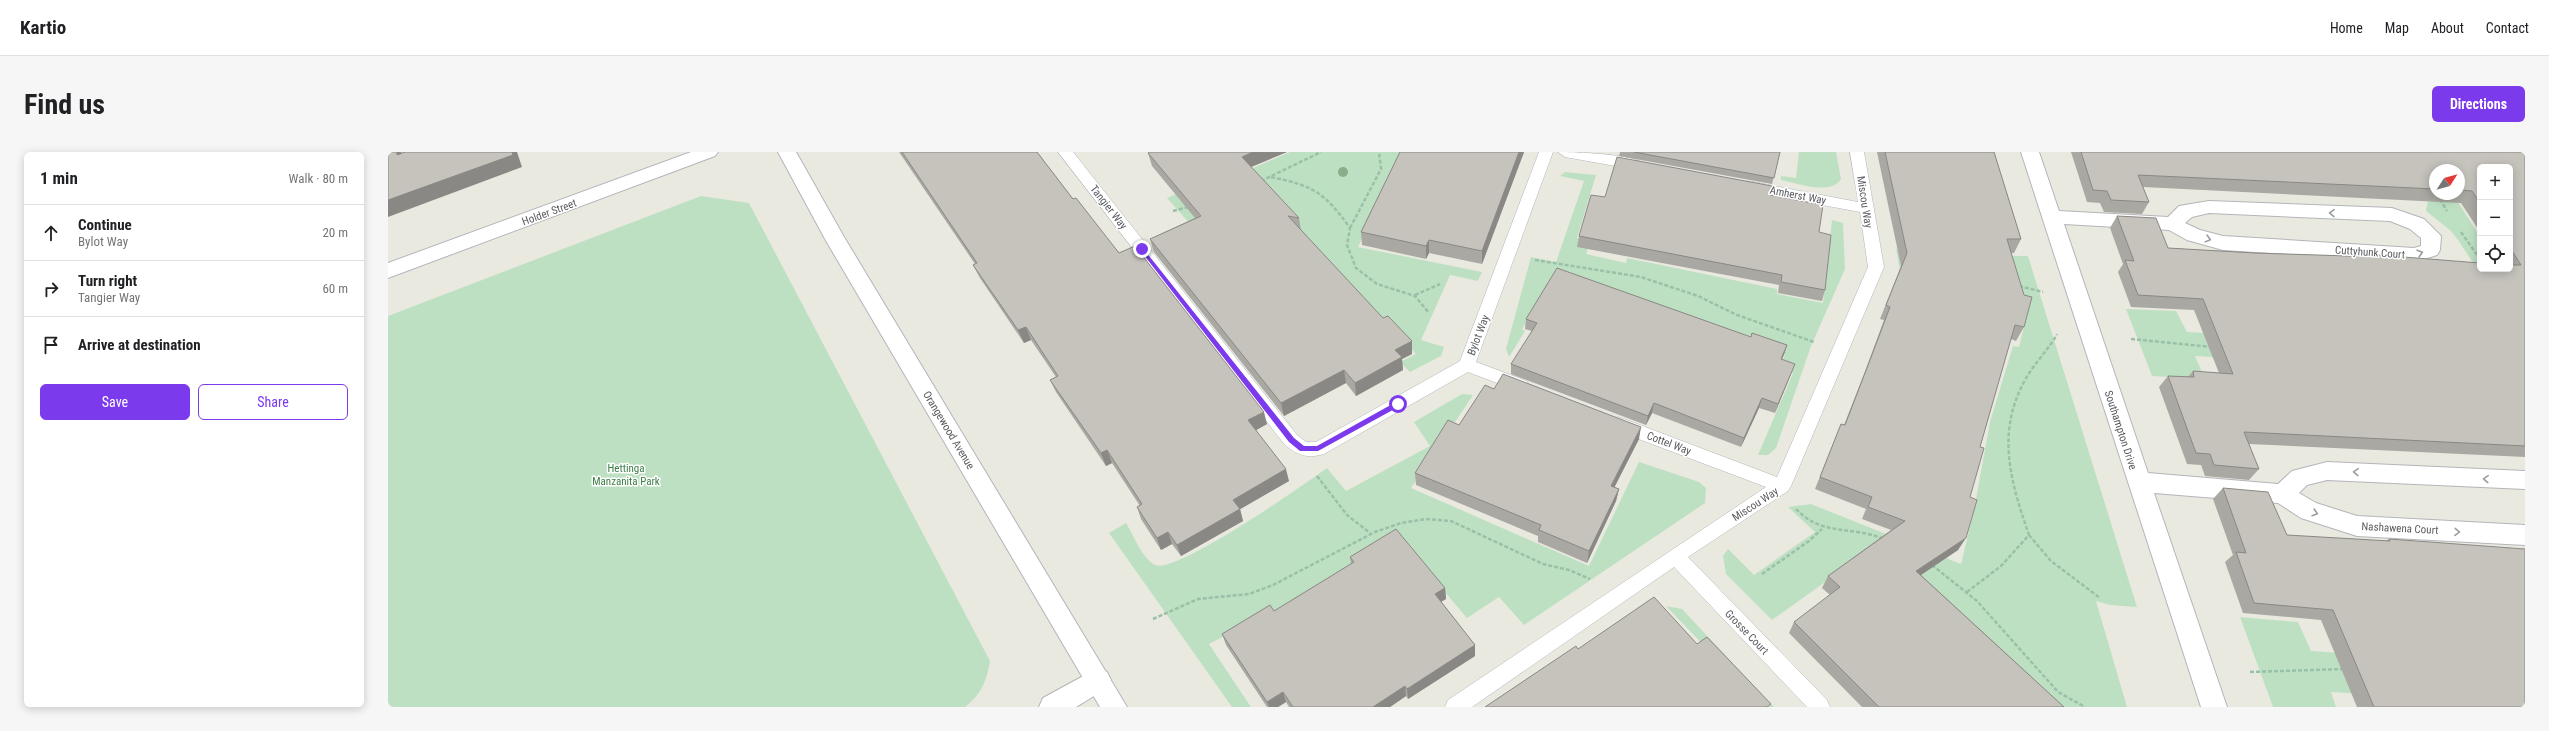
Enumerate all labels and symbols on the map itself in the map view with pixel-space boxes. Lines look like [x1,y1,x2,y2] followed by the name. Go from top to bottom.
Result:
[2429,164,2465,200] north arrow
[1854,175,1875,229] street label: Miscou Way
[1087,183,1130,232] street label: Tangier Way
[1769,184,1828,207] street label: Amherst Way
[520,197,578,228] street label: Holder Street
[2329,208,2335,217] one-way arrow
[2204,234,2211,243] one-way arrow
[1133,240,1151,258] route end
[2335,244,2405,261] street label: Cuttyhunk Court
[2417,249,2424,258] one-way arrow
[1465,313,1492,357] street label: Bylot Way
[920,389,977,472] street label: Orangewood Avenue
[2102,389,2139,471] street label: Southampton Drive
[1389,395,1407,413] route start
[1645,429,1693,458] street label: Cottel Way
[592,462,660,488] park label: Hettinga Manzanita Park
[2353,468,2359,477] one-way arrow
[2483,474,2489,483] one-way arrow
[1730,485,1781,524] street label: Miscou Way
[2312,508,2319,517] one-way arrow
[2361,520,2439,537] street label: Nashawena Court
[2454,527,2460,536] one-way arrow
[1722,607,1771,657] street label: Grosse Court

